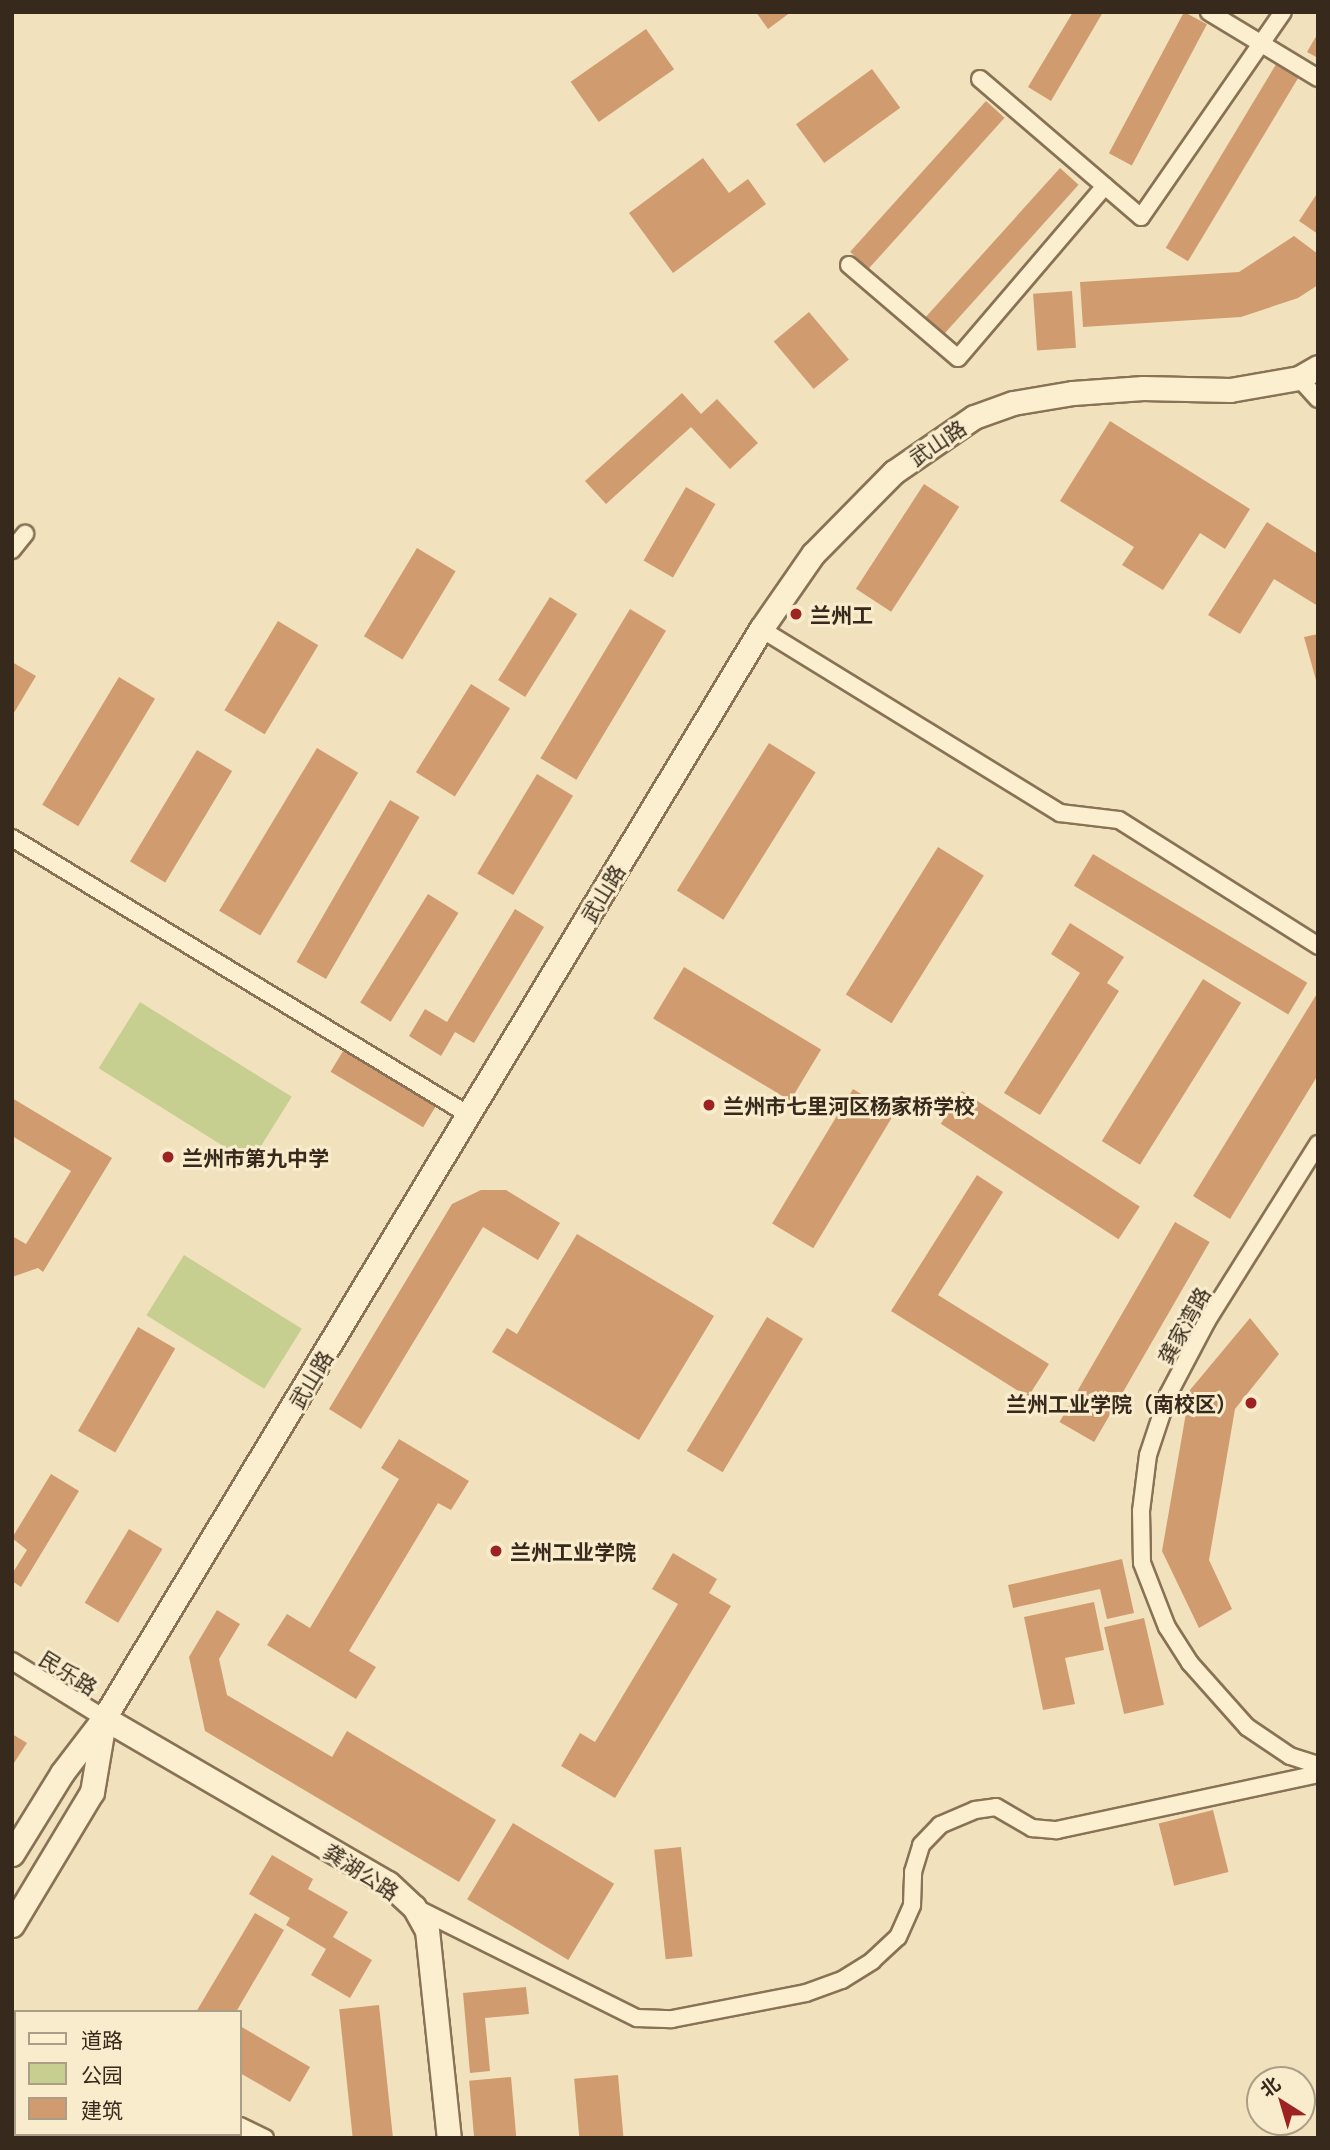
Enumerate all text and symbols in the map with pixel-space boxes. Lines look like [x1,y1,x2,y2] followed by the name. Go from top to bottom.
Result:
[904,414,970,470] street label: 武山路
[810,601,873,627] place label: 兰州工
[788,606,804,622] marker: 兰州工
[575,860,629,926] street label: 武山路
[723,1092,975,1118] place label: 兰州市七里河区杨家桥学校
[701,1097,717,1113] marker: 兰州市七里河区杨家桥学校
[182,1144,329,1170] place label: 兰州市第九中学
[160,1149,176,1165] marker: 兰州市第九中学
[1152,1282,1214,1368] street label: 龚家湾路
[283,1346,337,1412] street label: 武山路
[1006,1390,1237,1416] place label: 兰州工业学院（南校区）
[1243,1395,1259,1411] marker: 兰州工业学院（南校区）
[510,1538,636,1564] place label: 兰州工业学院
[488,1543,504,1559] marker: 兰州工业学院
[36,1645,102,1699] street label: 民乐路
[320,1838,404,1904] street label: 龚湖公路
[14,2010,242,2136] legend
[81,2023,123,2054] text: 道路
[81,2058,123,2089] text: 公园
[1246,2066,1316,2136] north arrow
[1254,2069,1286,2103] text: 北
[81,2093,123,2124] text: 建筑

